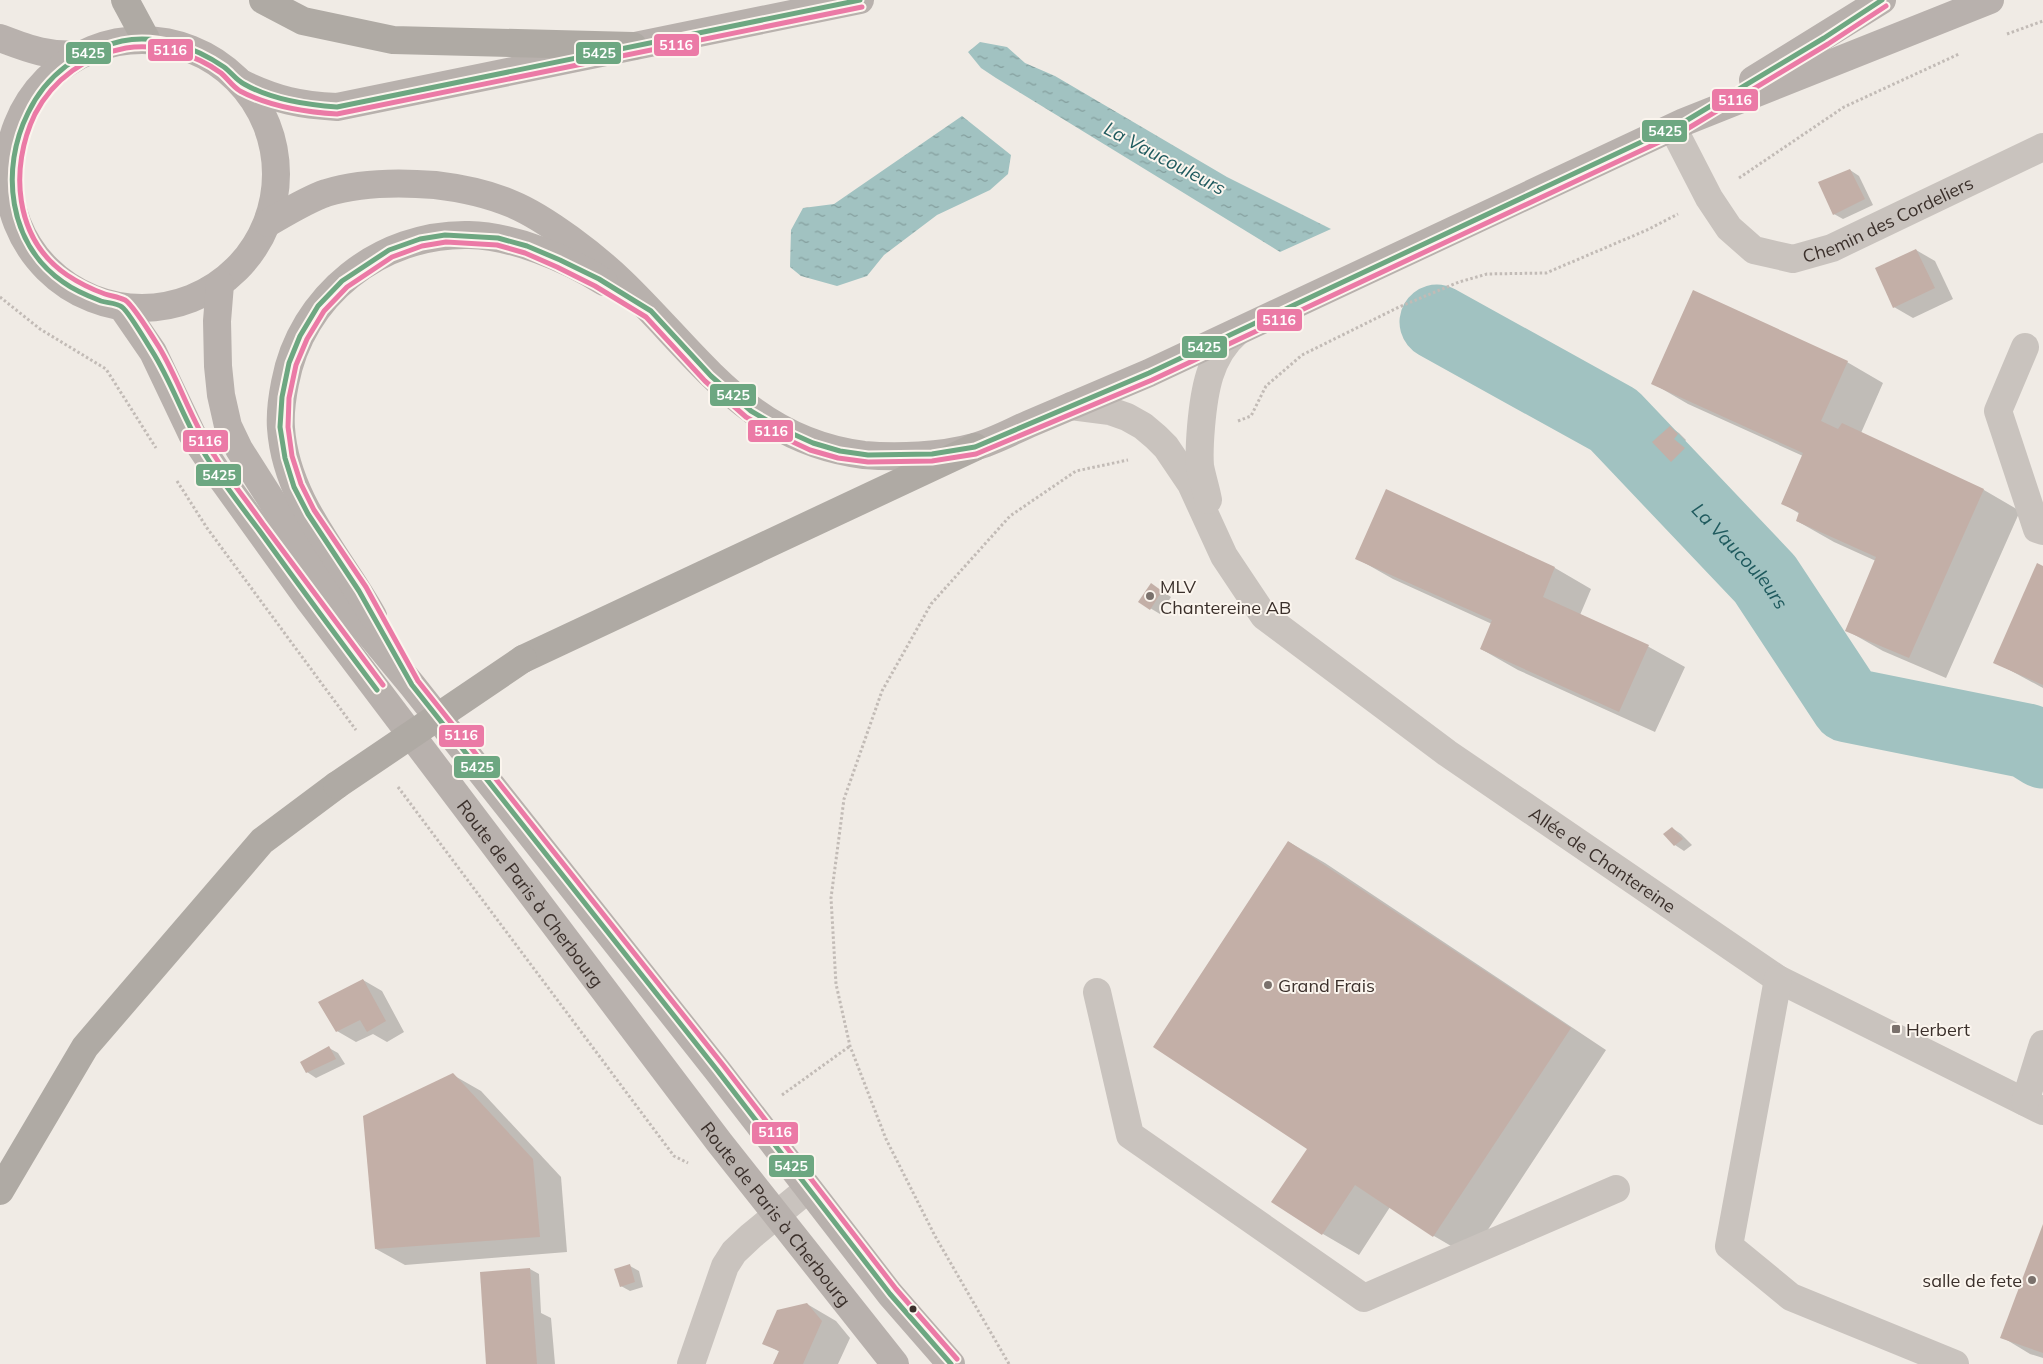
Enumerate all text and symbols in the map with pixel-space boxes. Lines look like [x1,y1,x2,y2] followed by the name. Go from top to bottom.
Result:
[653,33,700,57] line badge: 5116
[659,36,693,54] text: 5116
[147,38,194,62] line badge: 5116
[65,41,112,65] line badge: 5425
[153,41,187,59] text: 5116
[575,41,622,65] line badge: 5425
[71,44,105,62] text: 5425
[582,44,616,62] text: 5425
[1711,88,1759,112] line badge: 5116
[1718,91,1752,109] text: 5116
[1100,116,1230,200] water label: La Vaucouleurs
[1641,119,1688,143] line badge: 5425
[1648,122,1682,140] text: 5425
[1800,171,1977,267] street label: Chemin des Cordeliers
[1256,308,1303,332] line badge: 5116
[1262,311,1296,329] text: 5116
[1181,335,1228,359] line badge: 5425
[1187,338,1221,356] text: 5425
[709,383,757,407] line badge: 5425
[716,386,750,404] text: 5425
[747,419,794,443] line badge: 5116
[754,422,788,440] text: 5116
[182,429,229,453] line badge: 5116
[188,432,222,450] text: 5116
[195,463,242,487] line badge: 5425
[202,466,236,484] text: 5425
[1687,498,1794,614] water label: La Vaucouleurs
[1160,575,1291,619] place label: MLV Chantereine AB
[1144,590,1156,602] marker: MLV Chantereine AB
[438,724,485,748] line badge: 5116
[444,726,478,744] text: 5116
[453,755,501,779] line badge: 5425
[460,758,494,776] text: 5425
[452,795,609,991] street label: Route de Paris à Cherbourg
[1525,801,1680,917] street label: Allée de Chantereine
[1278,974,1375,997] place label: Grand Frais
[1262,979,1274,991] marker: Grand Frais
[1906,1018,1970,1041] place label: Herbert
[1890,1023,1902,1035] marker: Herbert
[696,1117,856,1311] street label: Route de Paris à Cherbourg
[751,1121,799,1145] line badge: 5116
[758,1123,792,1141] text: 5116
[768,1154,815,1178] line badge: 5425
[774,1157,808,1175] text: 5425
[1922,1269,2022,1292] place label: salle de fete
[2026,1274,2038,1286] marker: salle de fete
[908,1304,918,1314] unlabelled marker

